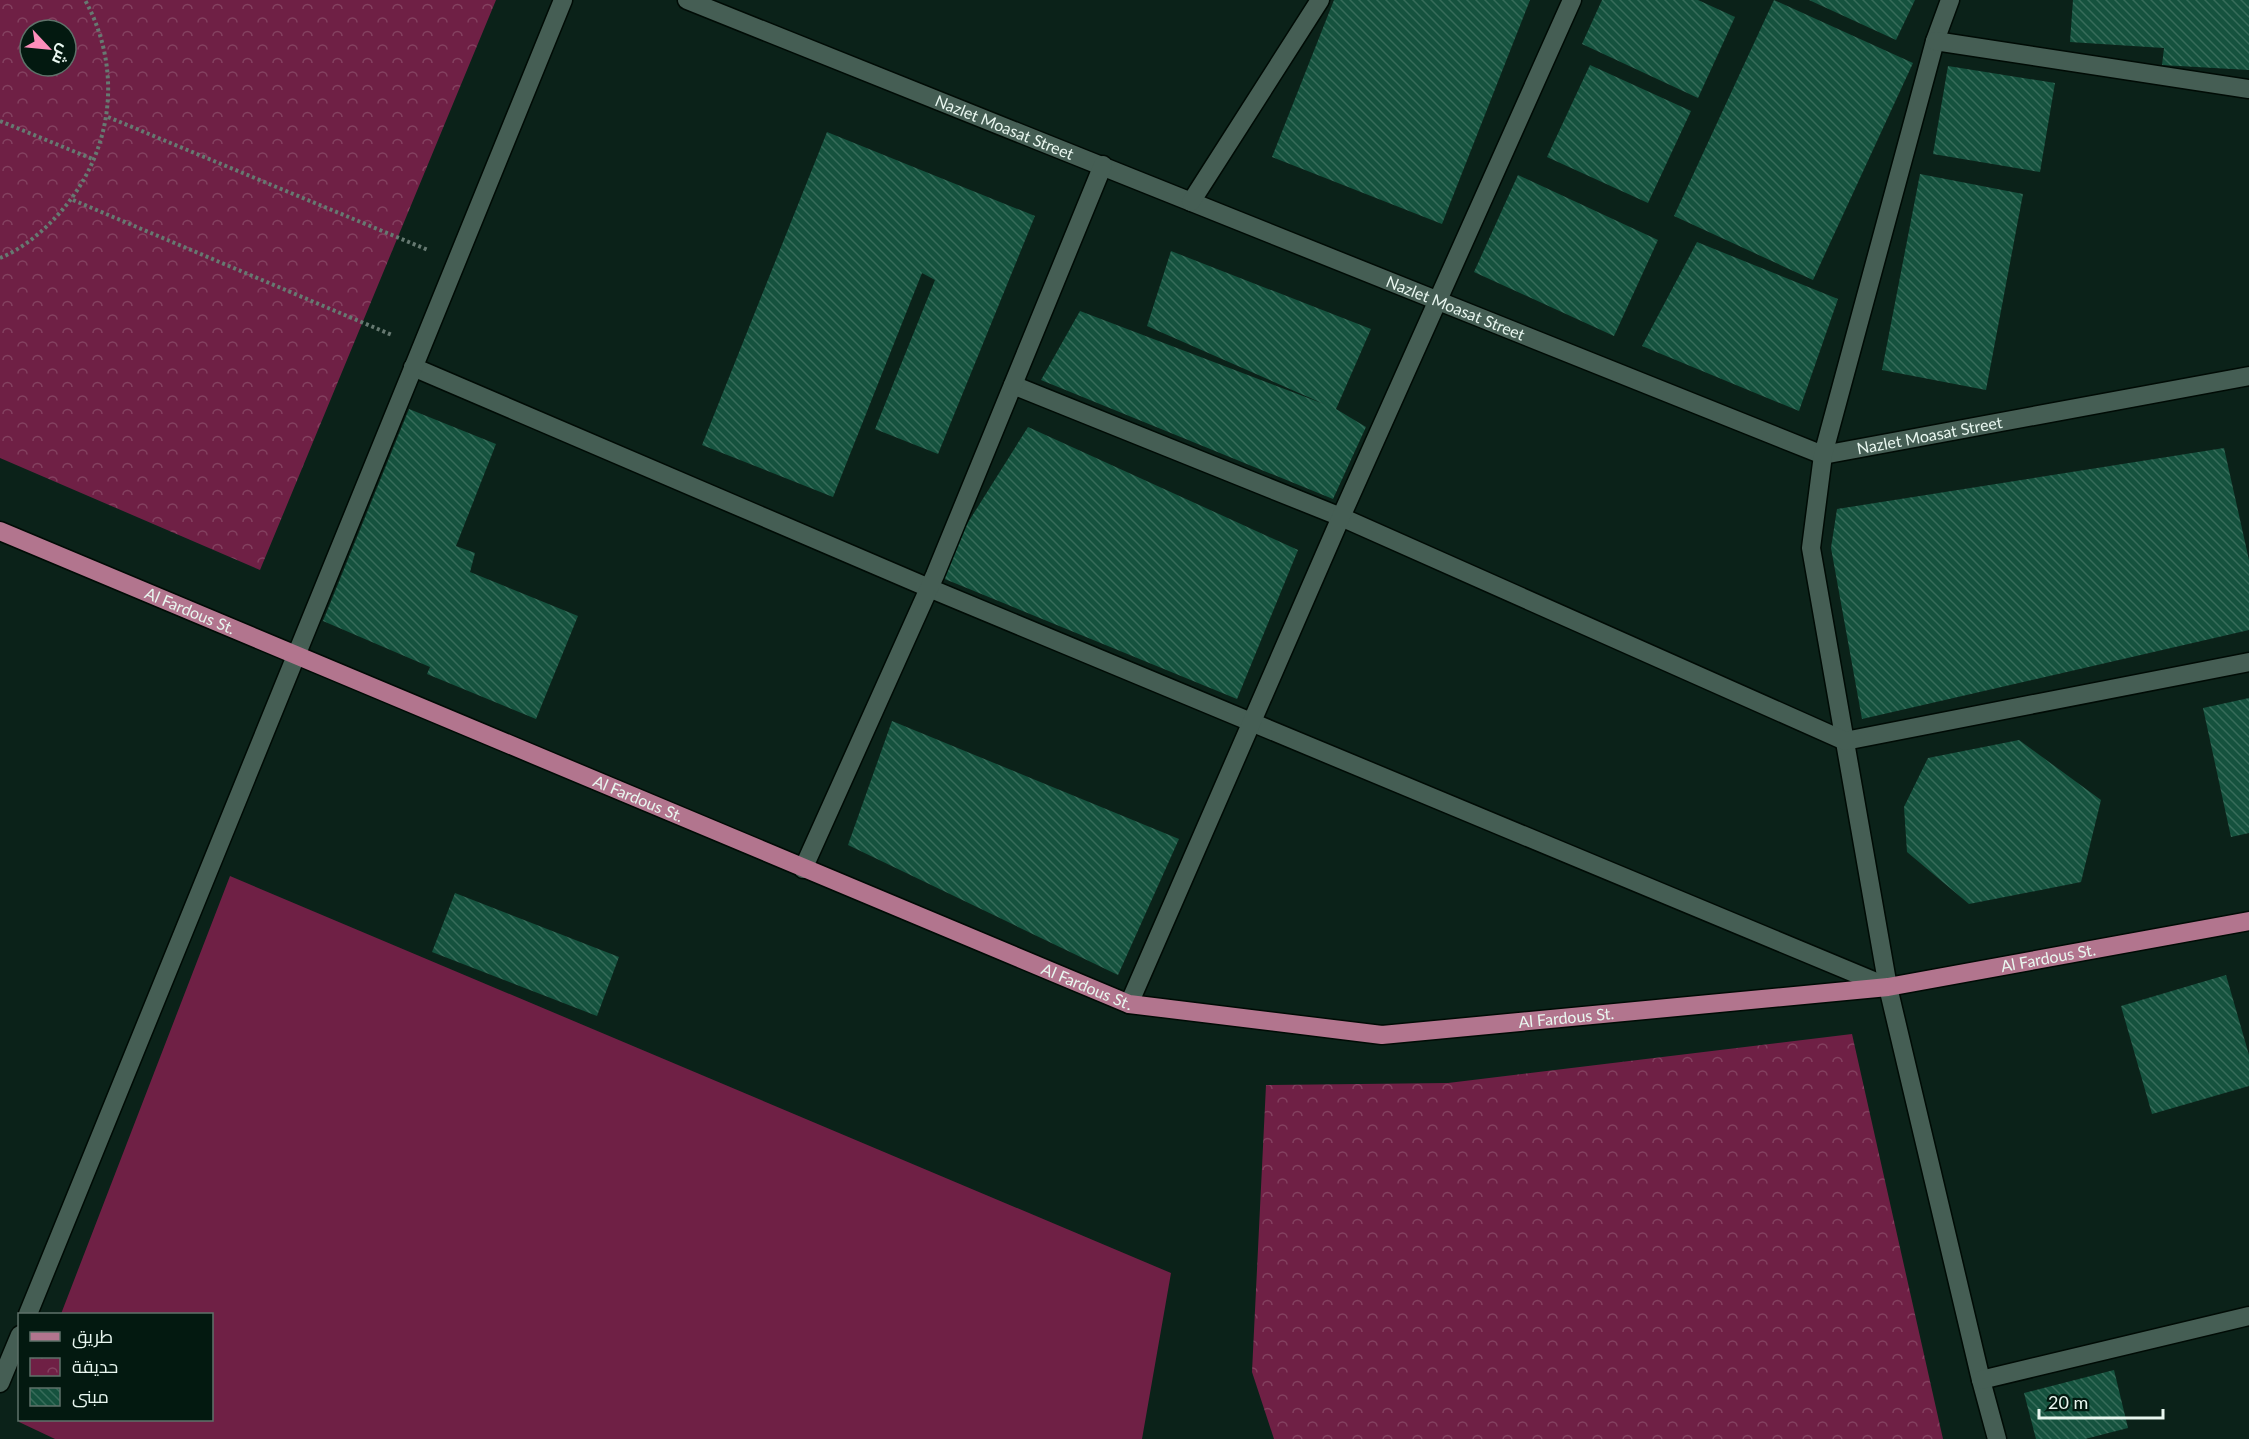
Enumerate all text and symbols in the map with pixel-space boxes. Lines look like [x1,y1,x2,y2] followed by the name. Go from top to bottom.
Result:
[18,18,78,78] north arrow
[48,41,75,68] text: ش
[933,90,1077,163] street label: Nazlet Moasat Street
[1384,271,1528,344] street label: Nazlet Moasat Street
[1855,412,2004,458] street label: Nazlet Moasat Street
[142,583,238,637] street label: Al Fardous St.
[591,771,686,825] street label: Al Fardous St.
[1999,939,2097,975] street label: Al Fardous St.
[1039,958,1132,1013] street label: Al Fardous St.
[1517,1003,1615,1031] street label: Al Fardous St.
[18,1313,213,1421] legend
[72,1325,113,1349] text: طريق
[72,1355,118,1377] text: حديقة
[2039,1382,2164,1420] scale bar
[72,1385,109,1408] text: مبنى
[2048,1391,2088,1413] text: 20 m

